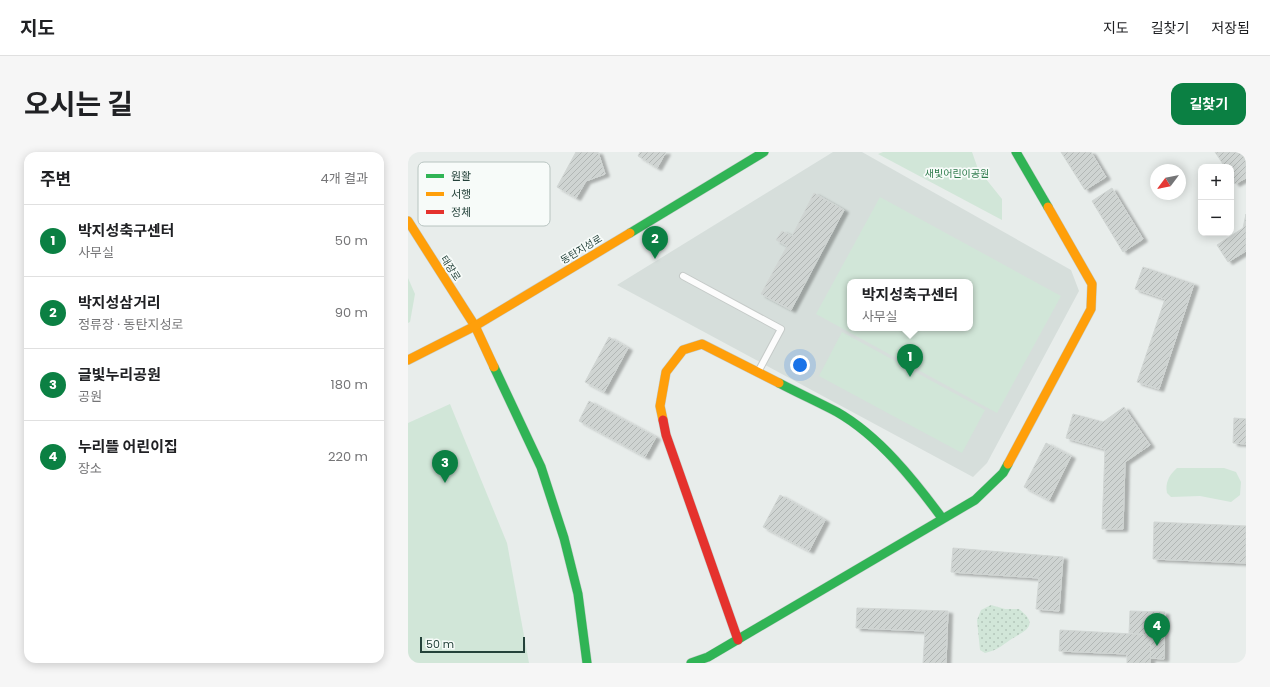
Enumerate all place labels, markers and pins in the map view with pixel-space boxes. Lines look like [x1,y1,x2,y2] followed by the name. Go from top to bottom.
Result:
[642,226,668,259] pin: 2
[897,344,923,377] pin: 1
[432,450,458,483] pin: 3
[1144,613,1170,646] pin: 4

